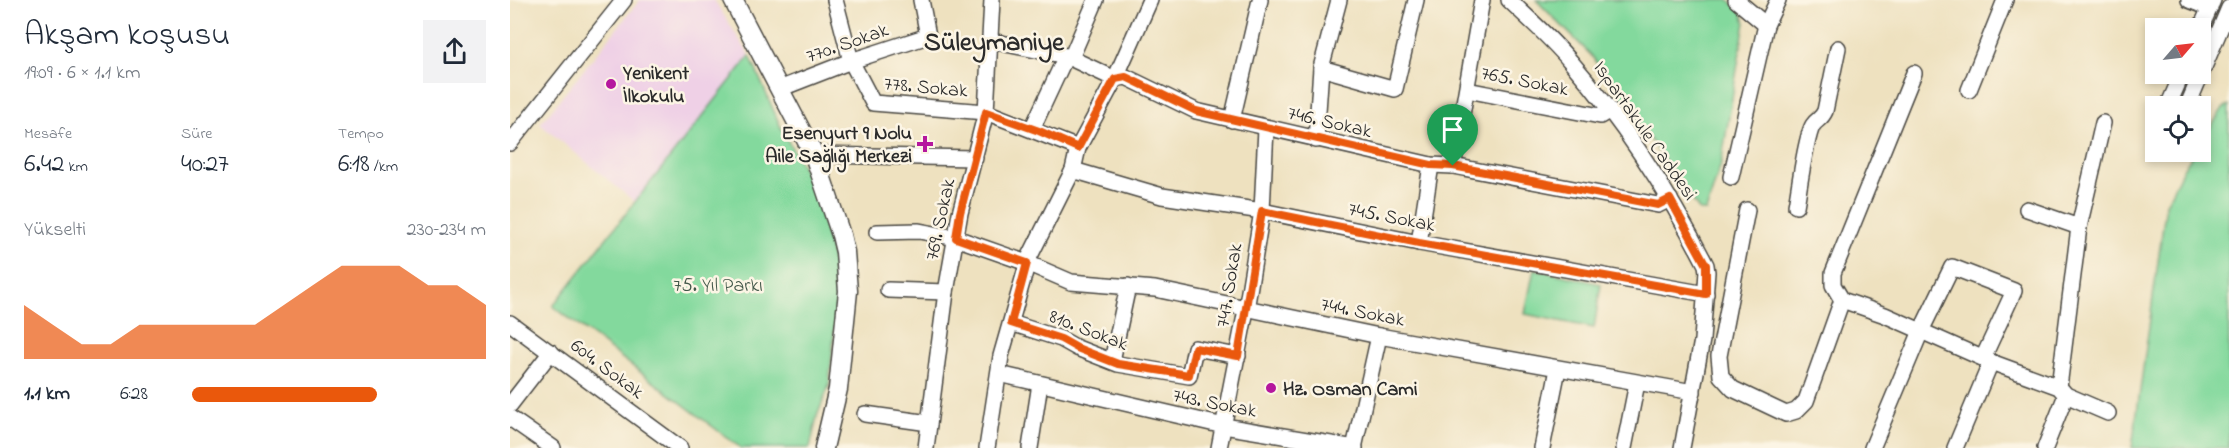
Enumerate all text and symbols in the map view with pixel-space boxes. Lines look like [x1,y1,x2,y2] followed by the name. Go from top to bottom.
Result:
[24,12,230,60] text: Akşam koşusu
[803,17,893,72] street label: 770. Sokak
[2145,18,2211,84] north arrow
[2145,18,2211,162] map controls
[423,20,486,83] button: share
[924,25,1065,63] district label: Süleymaniye
[1585,56,1703,207] street label: Ispartakule Caddesi
[24,59,140,88] text: 19:09 · 6 × 1.1 km
[622,60,689,112] place label: Yenikent İlkokulu
[1478,60,1571,105] street label: 765. Sokak
[883,70,969,107] street label: 778. Sokak
[604,77,618,91] marker: Yenikent İlkokulu
[2145,96,2211,162] button: locate
[1285,100,1374,147] street label: 746. Sokak
[1427,104,1478,166] pin
[1436,113,1469,146] icon: arrive
[765,120,912,173] place label: Esenyurt 9 Nolu Aile Sağlığı Merkezi
[24,122,72,146] text: Mesafe
[181,122,213,146] text: Süre
[338,122,384,146] text: Tempo
[916,135,934,153] marker: Esenyurt 9 Nolu Aile Sağlığı Merkezi
[24,146,64,184] text: 6.42
[181,146,229,184] text: 40:27
[338,146,370,184] text: 6:18
[64,155,88,179] text: km
[370,155,398,179] text: /km
[919,176,964,263] street label: 769. Sokak
[1346,196,1438,241] street label: 745. Sokak
[24,216,86,245] text: Yükselti
[406,216,486,245] text: 230–234 m
[1210,241,1251,330] street label: 747. Sokak
[673,272,763,301] park label: 75. Yıl Parkı
[1318,291,1407,336] street label: 744. Sokak
[1044,303,1132,360] street label: 810. Sokak
[564,333,650,408] street label: 604. Sokak
[1283,376,1418,405] place label: Hz. Osman Cami
[24,380,70,409] text: 1.1 km
[120,380,148,409] text: 6:28
[1264,381,1278,395] marker: Hz. Osman Cami
[1170,382,1259,427] street label: 743. Sokak

